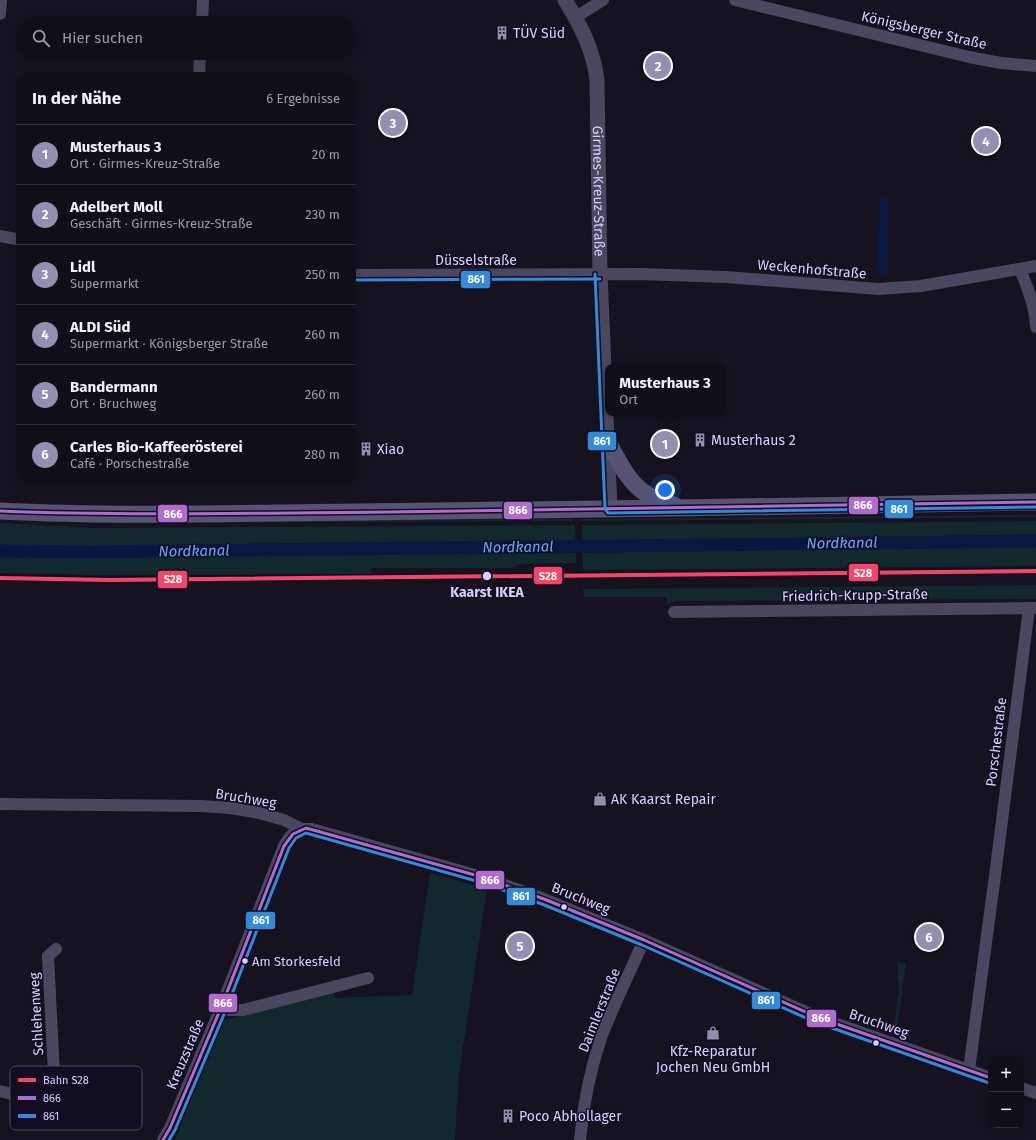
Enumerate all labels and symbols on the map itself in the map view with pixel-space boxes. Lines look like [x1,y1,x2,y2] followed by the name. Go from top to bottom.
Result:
[860,8,988,53] street label: Königsberger Straße
[513,24,565,42] place label: TÜV Süd
[494,25,510,41] building icon: TÜV Süd
[645,51,671,81] pin: 2
[380,108,406,138] pin: 3
[589,126,608,257] street label: Girmes-Kreuz-Straße
[973,126,999,156] pin: 4
[435,252,517,269] street label: Düsselstraße
[757,256,867,283] street label: Weckenhofstraße
[460,270,491,289] line badge: 861
[467,273,485,286] text: 861
[652,429,678,459] pin: 1
[587,431,617,451] line badge: 861
[692,432,708,448] building icon: Musterhaus 2
[711,432,796,449] place label: Musterhaus 2
[593,435,611,448] text: 861
[358,441,374,457] building icon: Xiao
[377,441,404,458] place label: Xiao
[655,480,675,500] your location
[848,496,879,515] line badge: 866
[854,499,872,512] text: 866
[884,499,914,519] line badge: 861
[503,501,533,520] line badge: 866
[890,503,908,516] text: 861
[157,504,188,523] line badge: 866
[509,504,527,517] text: 866
[164,508,182,521] text: 866
[806,533,878,553] water label: Nordkanal
[482,537,554,557] water label: Nordkanal
[158,541,230,561] water label: Nordkanal
[848,563,879,582] line badge: S28
[533,566,563,585] line badge: S28
[854,567,873,580] text: S28
[157,570,188,589] line badge: S28
[481,570,493,582] marker: Kaarst IKEA
[539,570,558,583] text: S28
[164,573,183,586] text: S28
[450,584,525,601] place label: Kaarst IKEA
[782,586,928,605] street label: Friedrich-Krupp-Straße
[983,696,1010,788] street label: Porschestraße
[214,785,279,812] street label: Bruchweg
[592,791,608,807] shop icon: AK Kaarst Repair
[611,791,716,808] place label: AK Kaarst Repair
[475,870,505,890] line badge: 866
[481,874,499,887] text: 866
[549,879,613,918] street label: Bruchweg
[506,887,536,906] line badge: 861
[512,890,530,903] text: 861
[559,902,569,912] unlabelled marker
[245,911,276,930] line badge: 861
[252,914,270,927] text: 861
[916,922,942,952] pin: 6
[507,931,533,961] pin: 5
[252,954,341,969] place label: Am Storkesfeld
[240,956,250,966] marker: Am Storkesfeld
[575,966,624,1055] street label: Daimlerstraße
[26,971,47,1056] street label: Schlehenweg
[751,991,781,1010] line badge: 861
[208,993,238,1013] line badge: 866
[757,994,775,1007] text: 861
[214,997,232,1010] text: 866
[847,1005,912,1042] street label: Bruchweg
[806,1009,837,1028] line badge: 866
[812,1012,830,1025] text: 866
[163,1016,208,1092] street label: Kreuzstraße
[705,1025,721,1041] shop icon: Kfz-Reparatur Jochen Neu GmbH
[871,1038,881,1048] unlabelled marker
[656,1043,770,1076] place label: Kfz-Reparatur Jochen Neu GmbH
[10,1066,142,1130] legend
[43,1074,89,1087] text: Bahn S28
[43,1092,61,1105] text: 866
[500,1108,516,1124] building icon: Poco Abhollager
[519,1108,622,1125] place label: Poco Abhollager
[43,1110,59,1123] text: 861

